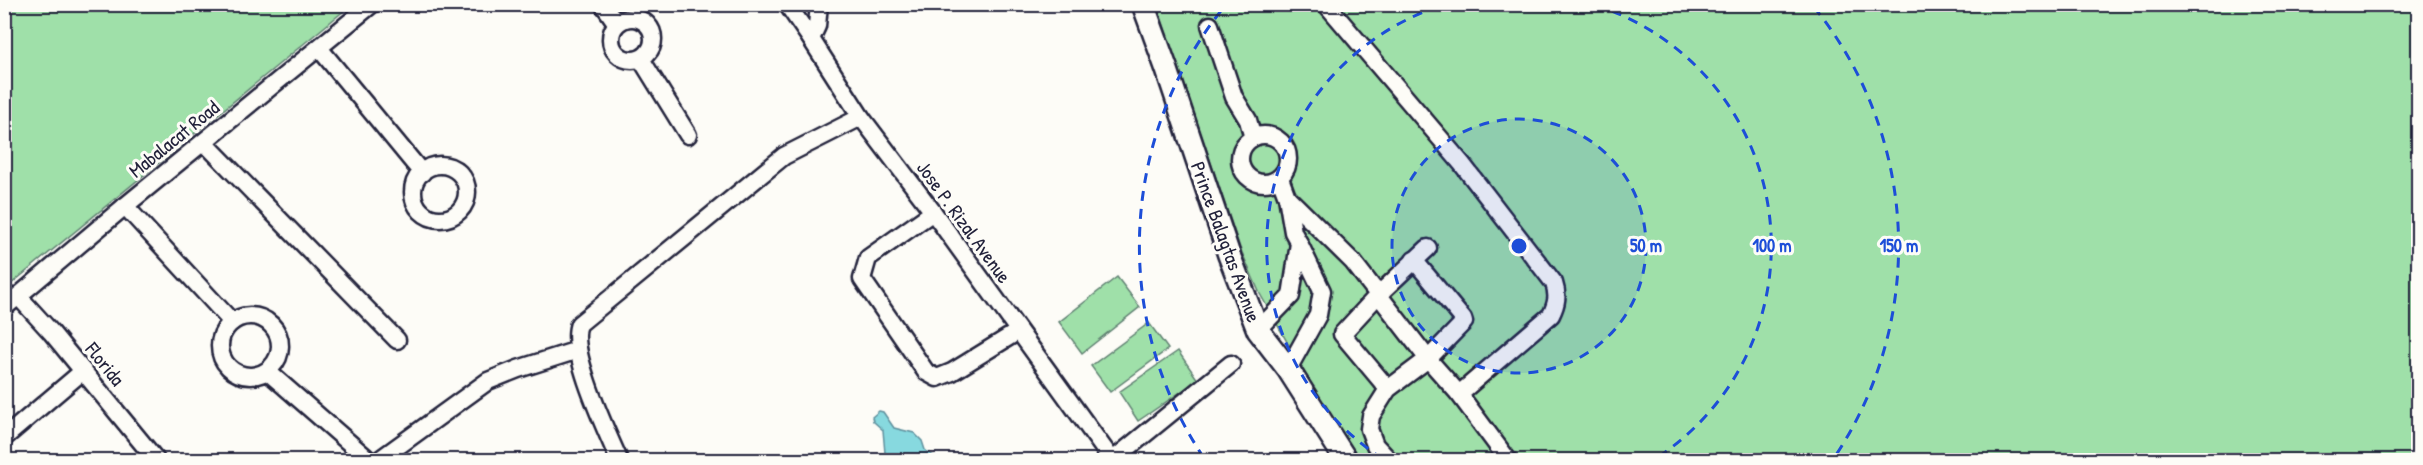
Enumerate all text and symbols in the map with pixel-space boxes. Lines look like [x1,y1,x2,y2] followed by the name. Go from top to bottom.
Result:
[123,94,225,183] street label: Mabalacat Road
[911,155,1018,288] street label: Jose P. Rizal Avenue
[1185,158,1268,326] street label: Prince Balagtas Avenue
[1630,233,1662,258] text: 50 m
[1752,233,1792,258] text: 100 m
[1880,233,1918,258] text: 150 m
[1509,236,1529,256] centre of rings
[79,335,131,391] street label: Florida

